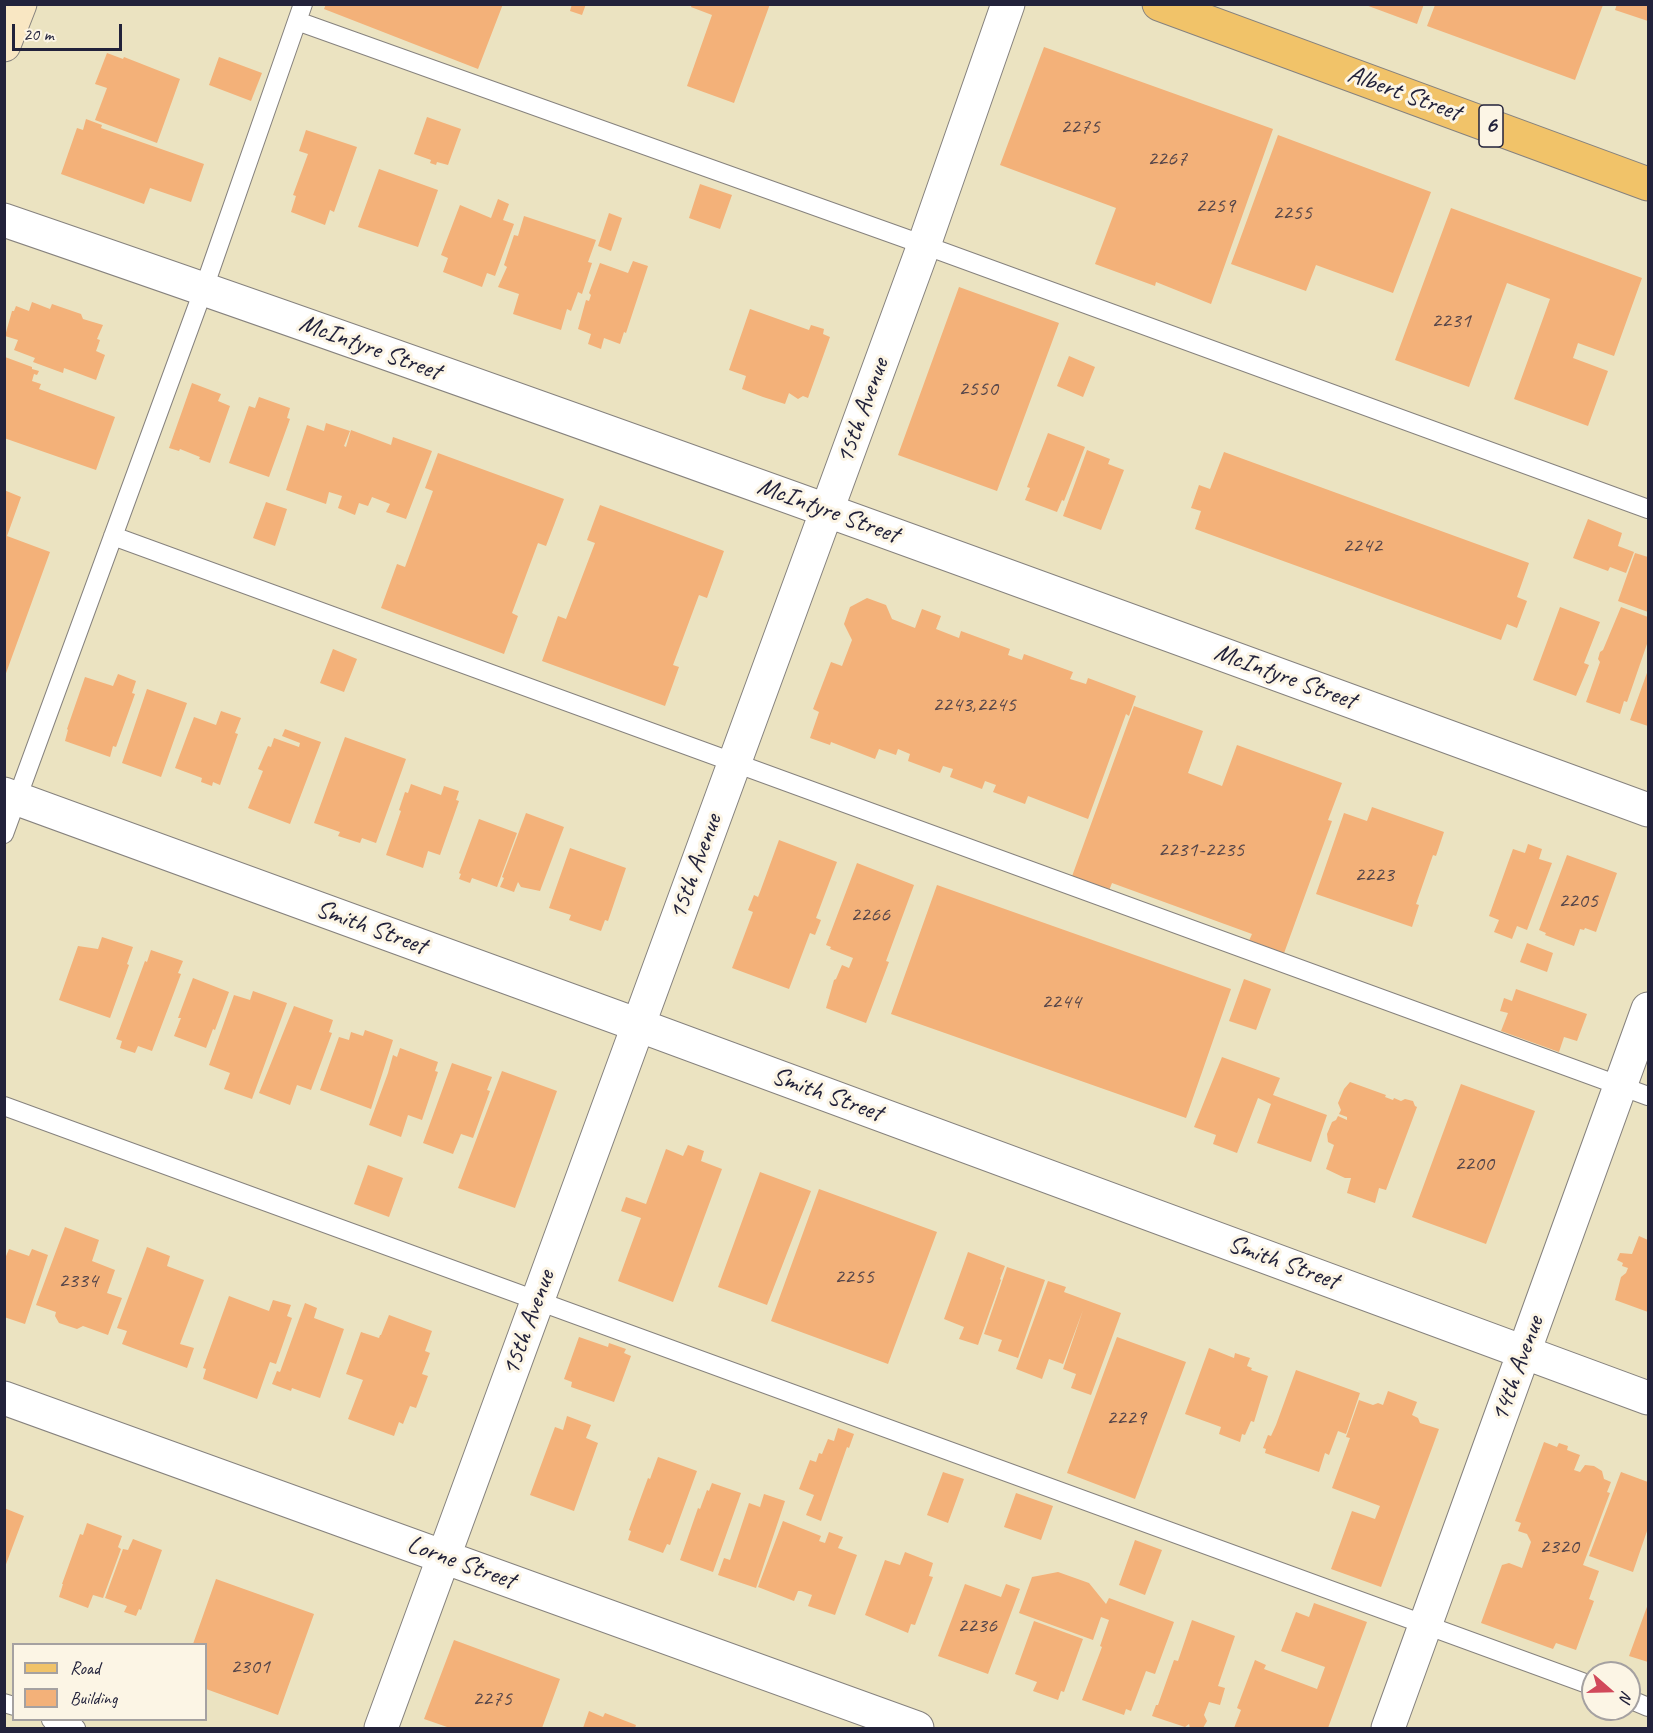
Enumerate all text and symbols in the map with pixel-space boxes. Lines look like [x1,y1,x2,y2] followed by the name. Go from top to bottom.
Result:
[15,12,124,50] scale bar
[23,23,54,45] text: 20 m
[1343,59,1465,129] street label: Albert Street
[1479,105,1503,147] road number: 6
[1060,114,1100,140] house number: 2275
[1147,146,1187,172] house number: 2267
[1195,193,1235,219] house number: 2259
[1272,200,1312,226] house number: 2255
[295,308,445,388] street label: McIntyre Street
[1431,308,1471,334] house number: 2231
[830,354,896,468] street label: 15th Avenue
[958,376,998,402] house number: 2550
[753,471,903,551] street label: McIntyre Street
[1342,533,1382,559] house number: 2242
[1210,637,1360,717] street label: McIntyre Street
[932,692,1016,718] house number: 2243,2245
[663,810,729,924] street label: 15th Avenue
[1158,837,1244,863] house number: 2231-2235
[1354,862,1394,888] house number: 2223
[1558,888,1598,914] house number: 2205
[311,894,431,962] street label: Smith Street
[850,902,890,928] house number: 2266
[1041,989,1081,1015] house number: 2244
[767,1061,887,1129] street label: Smith Street
[1454,1151,1494,1177] house number: 2200
[1223,1229,1343,1297] street label: Smith Street
[834,1264,874,1290] house number: 2255
[496,1266,562,1380] street label: 15th Avenue
[58,1268,98,1294] house number: 2334
[1485,1312,1551,1426] street label: 14th Avenue
[1106,1405,1146,1431] house number: 2229
[403,1529,519,1597] street label: Lorne Street
[1539,1534,1579,1560] house number: 2320
[957,1613,997,1639] house number: 2236
[12,1643,207,1721] legend
[230,1654,270,1680] house number: 2301
[70,1657,100,1679] text: Road
[1581,1661,1641,1721] north arrow
[472,1686,512,1712] house number: 2275
[70,1687,117,1709] text: Building
[1615,1688,1637,1705] text: N

